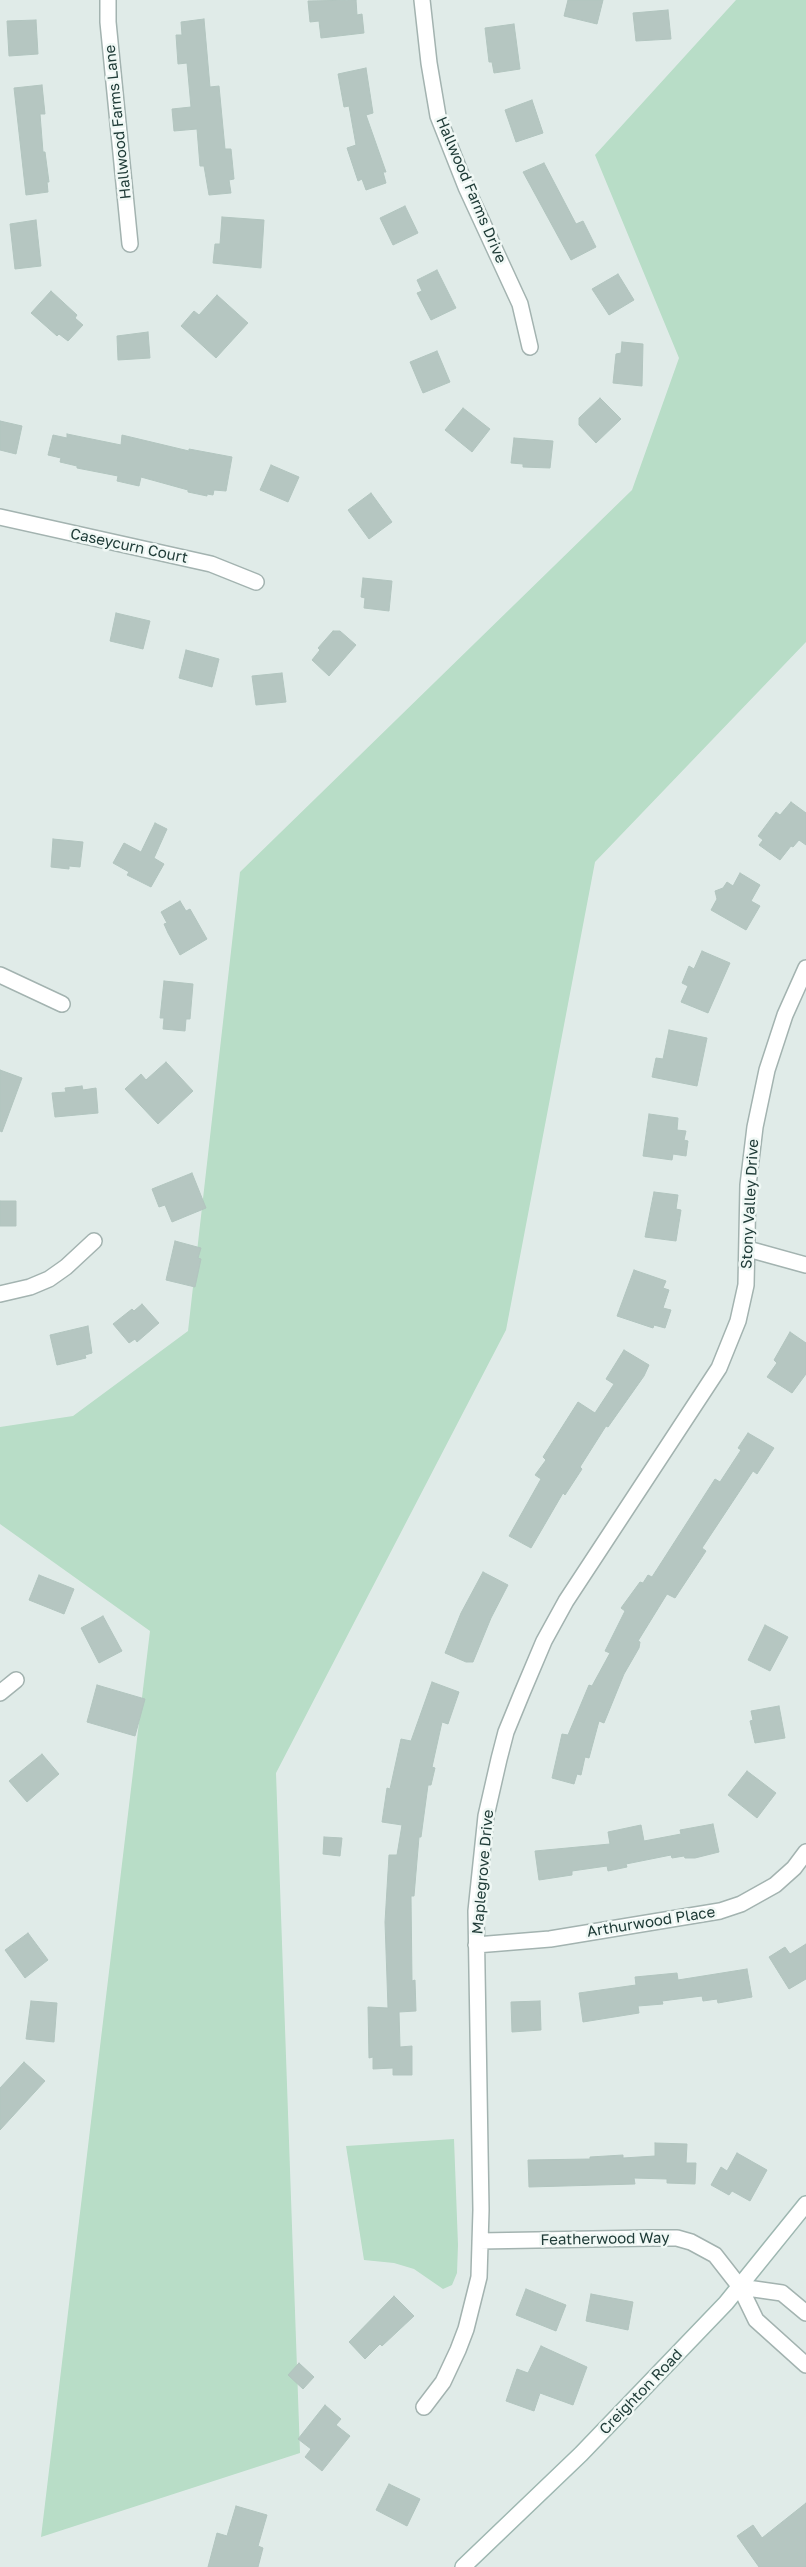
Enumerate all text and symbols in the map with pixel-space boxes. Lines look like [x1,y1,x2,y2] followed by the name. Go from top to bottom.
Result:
[101,44,135,200] street label: Hallwood Farms Lane
[432,114,510,266] street label: Hallwood Farms Drive
[69,525,189,567] street label: Caseycurn Court
[738,1139,762,1269] street label: Stony Valley Drive
[469,1809,497,1935] street label: Maplegrove Drive
[586,1903,716,1941] street label: Arthurwood Place
[540,2229,670,2249] street label: Featherwood Way
[596,2346,686,2438] street label: Creighton Road

